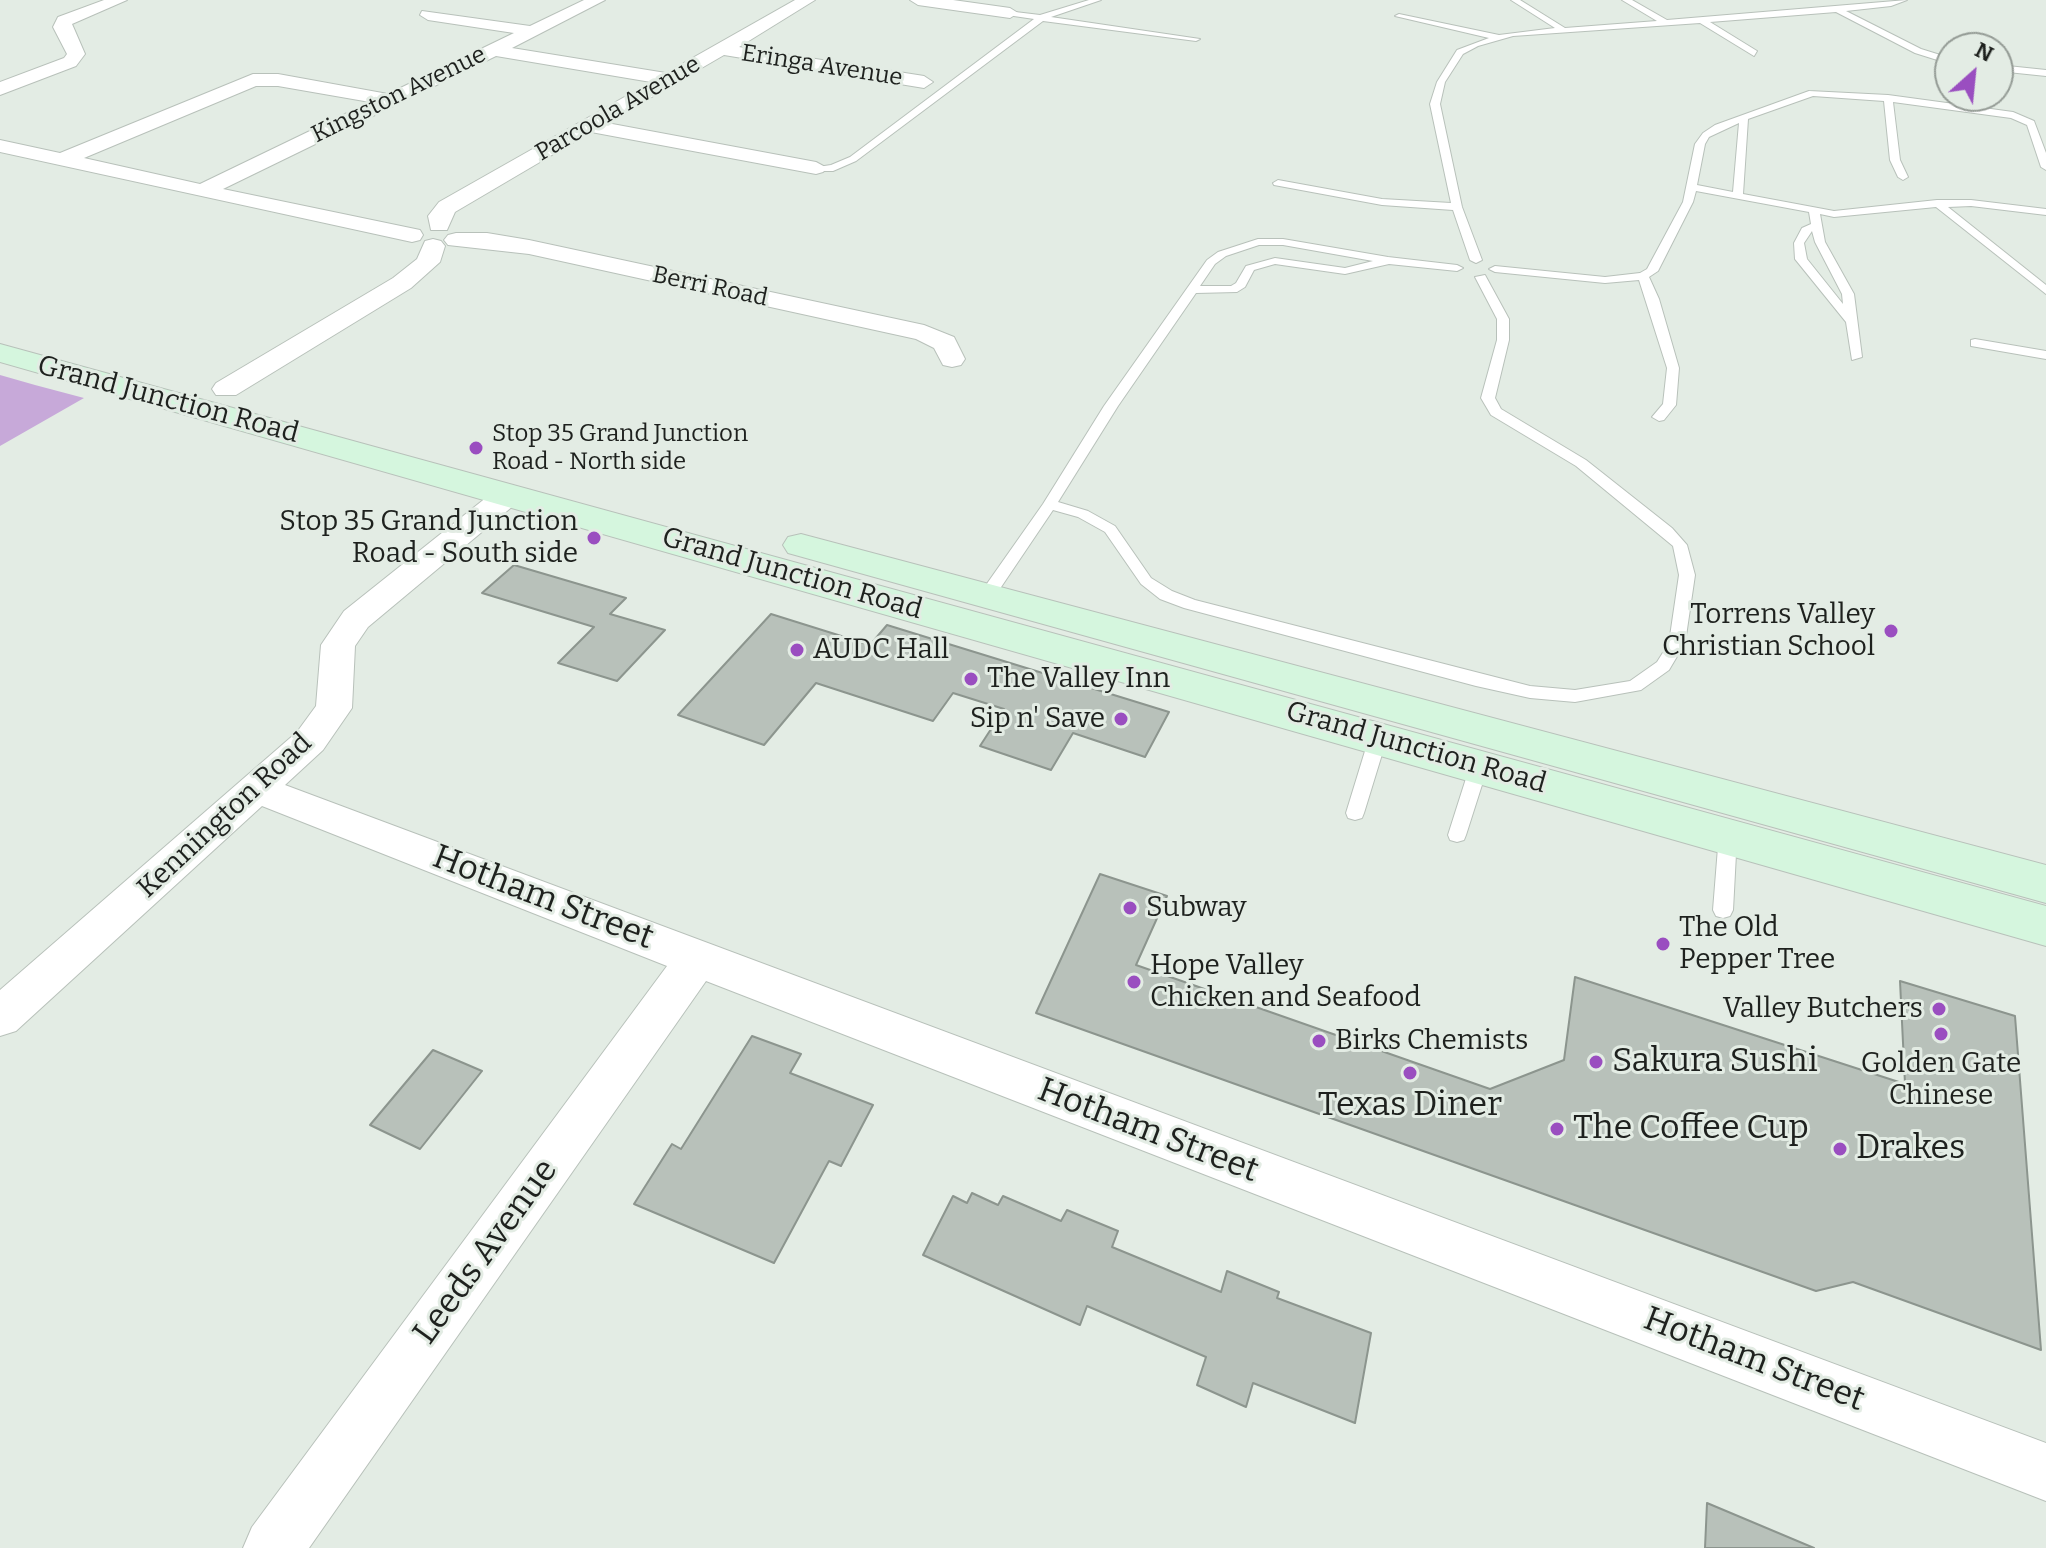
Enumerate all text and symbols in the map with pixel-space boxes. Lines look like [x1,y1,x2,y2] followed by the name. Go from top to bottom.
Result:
[1934,32,2014,112] north arrow
[1971,36,1998,68] text: N
[739,39,905,93] street label: Eringa Avenue
[307,40,491,150] street label: Kingston Avenue
[531,50,705,168] street label: Parcoola Avenue
[650,261,770,313] street label: Berri Road
[34,349,302,451] street label: Grand Junction Road
[492,420,748,476] place label: Stop 35 Grand Junction Road - North side
[467,439,485,457] marker: Stop 35 Grand Junction Road - North side
[279,505,578,571] place label: Stop 35 Grand Junction Road - South side
[658,521,926,627] street label: Grand Junction Road
[585,529,603,547] marker: Stop 35 Grand Junction Road - South side
[1662,598,1875,664] place label: Torrens Valley Christian School
[1882,622,1900,640] marker: Torrens Valley Christian School
[813,633,949,667] place label: AUDC Hall
[788,641,806,659] marker: AUDC Hall
[987,662,1170,696] place label: The Valley Inn
[962,670,980,688] marker: The Valley Inn
[1282,695,1550,801] street label: Grand Junction Road
[970,702,1105,736] place label: Sip n' Save
[1112,710,1130,728] marker: Sip n' Save
[131,727,319,905] street label: Kennington Road
[427,837,659,959] street label: Hotham Street
[1146,891,1247,925] place label: Subway
[1121,899,1139,917] marker: Subway
[1679,911,1835,977] place label: The Old Pepper Tree
[1654,935,1672,953] marker: The Old Pepper Tree
[1150,949,1421,1015] place label: Hope Valley Chicken and Seafood
[1125,973,1143,991] marker: Hope Valley Chicken and Seafood
[1723,992,1923,1026] place label: Valley Butchers
[1930,1000,1948,1018] marker: Valley Butchers
[1335,1024,1528,1058] place label: Birks Chemists
[1932,1025,1950,1043] marker: Golden Gate Chinese
[1310,1032,1328,1050] marker: Birks Chemists
[1612,1042,1818,1082] place label: Sakura Sushi
[1861,1047,2021,1113] place label: Golden Gate Chinese
[1587,1053,1605,1071] marker: Sakura Sushi
[1401,1064,1419,1082] marker: Texas Diner
[1032,1070,1264,1192] street label: Hotham Street
[1318,1086,1502,1126] place label: Texas Diner
[1573,1109,1809,1149] place label: The Coffee Cup
[1548,1120,1566,1138] marker: The Coffee Cup
[1856,1129,1965,1169] place label: Drakes
[1831,1140,1849,1158] marker: Drakes
[405,1152,567,1352] street label: Leeds Avenue
[1638,1299,1870,1421] street label: Hotham Street

